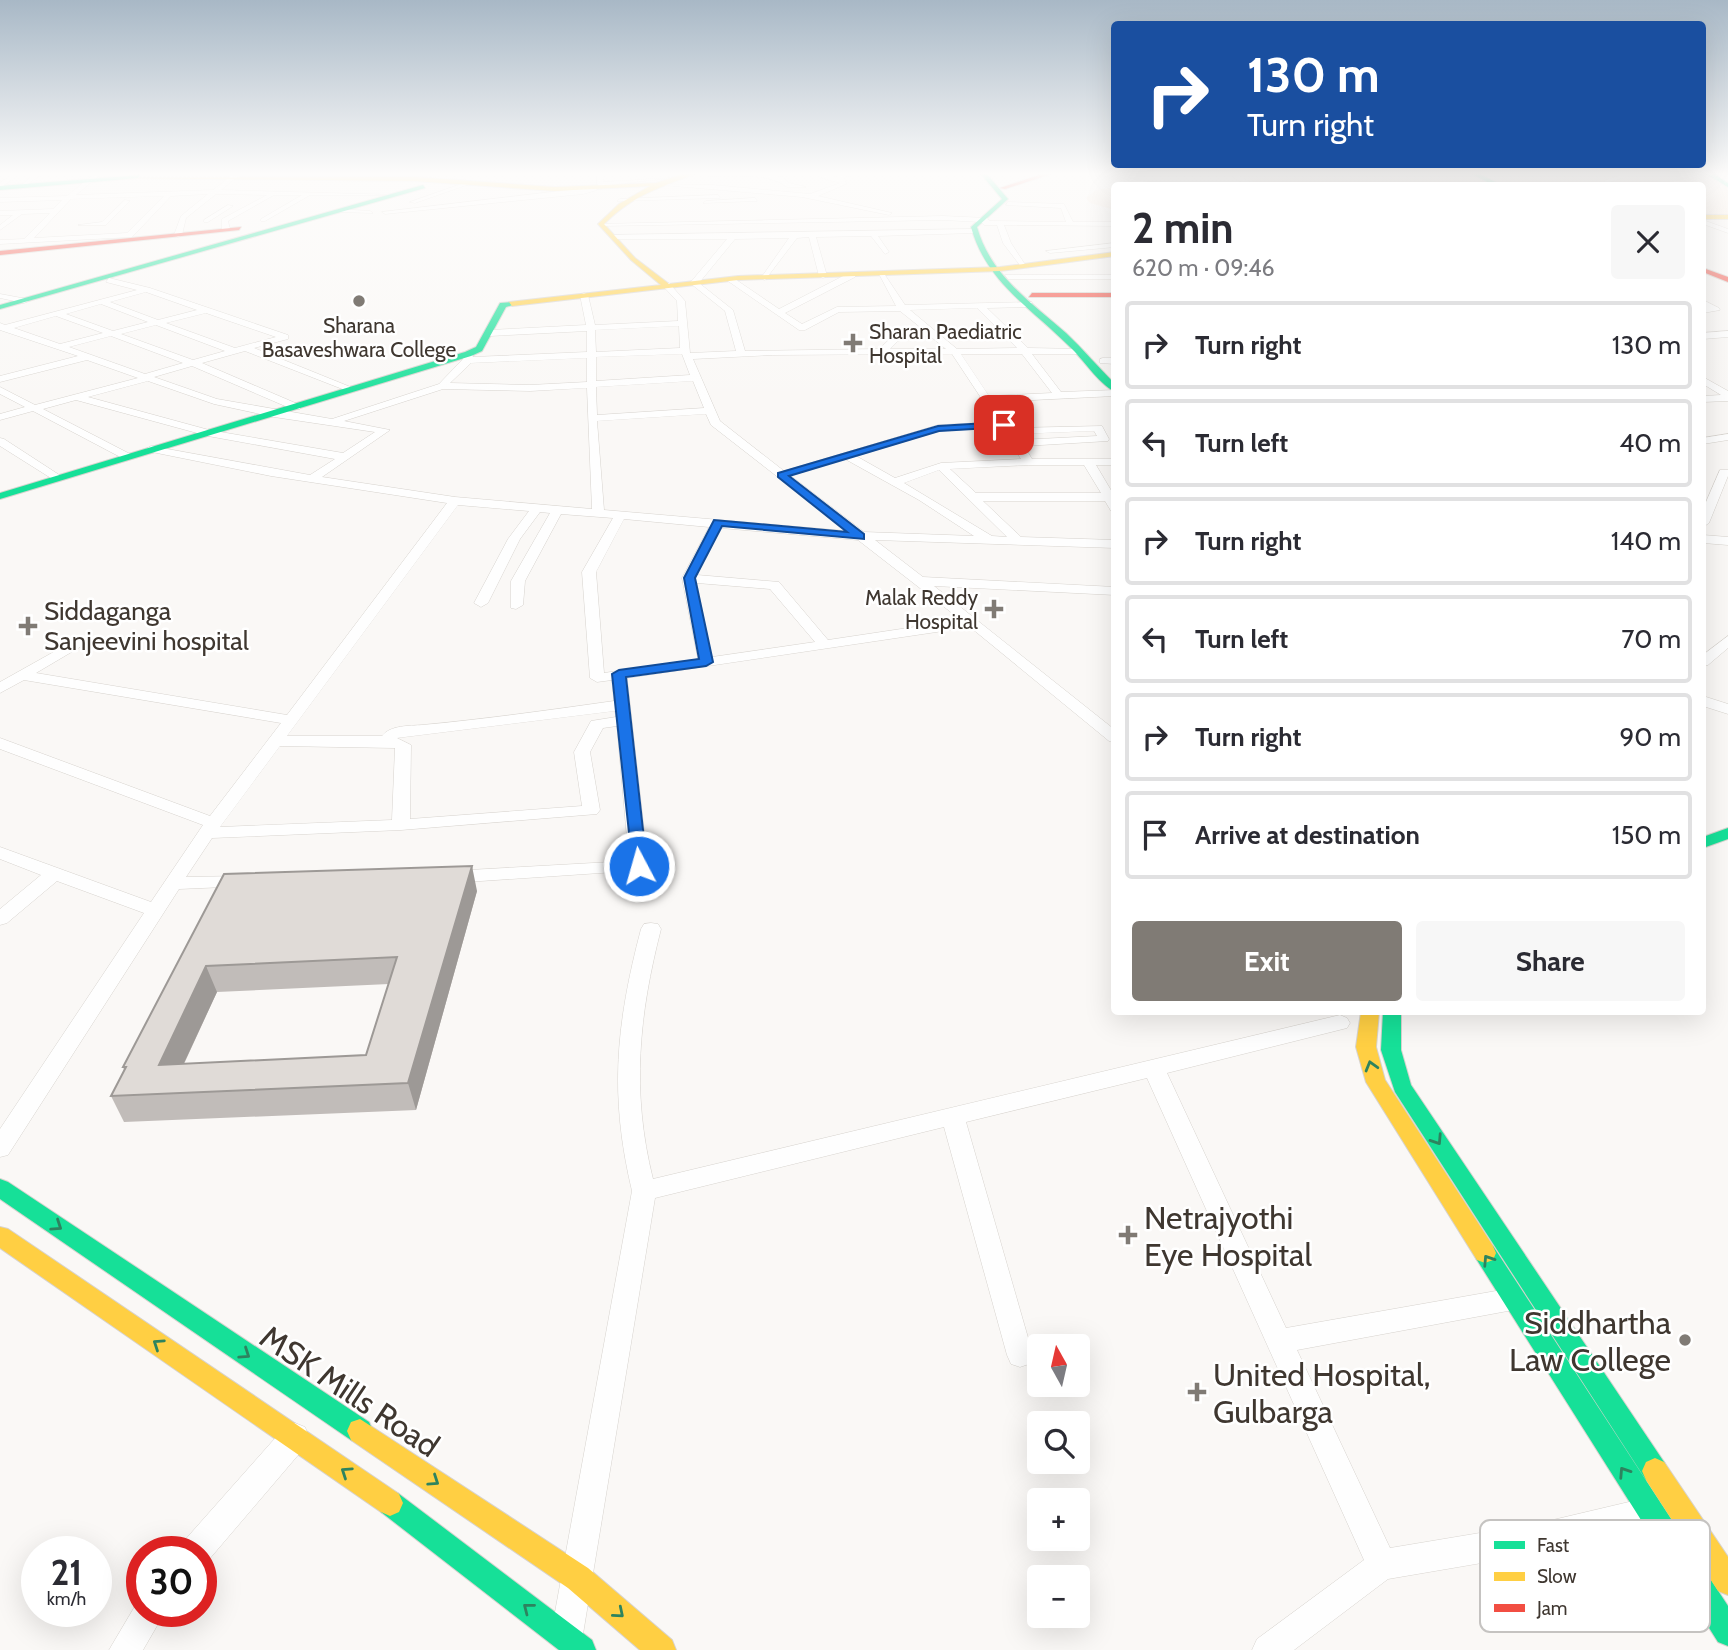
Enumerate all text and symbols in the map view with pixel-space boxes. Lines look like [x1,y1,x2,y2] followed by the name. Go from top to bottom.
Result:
[1247,45,1380,104] text: 130 m
[1132,49,1223,140] icon: right
[1247,105,1374,144] text: Turn right
[1132,202,1233,254] text: 2 min
[1611,205,1685,279] button: close
[1132,254,1275,282] text: 620 m · 09:46
[351,293,367,309] marker: Sharana Basaveshwara College
[262,313,456,362] place label: Sharana Basaveshwara College
[869,319,1022,368] place label: Sharan Paediatric Hospital
[1136,326,1174,364] icon: right
[1195,329,1301,361] text: Turn right
[1612,329,1681,361] text: 130 m
[843,333,863,353] marker: Sharan Paediatric Hospital
[974,395,1034,455] pin
[985,406,1023,444] icon: arrive
[1136,424,1174,462] icon: left
[1195,427,1288,459] text: Turn left
[1619,427,1681,459] text: 40 m
[1136,522,1174,560] icon: right
[1195,525,1301,557] text: Turn right
[1611,525,1681,557] text: 140 m
[865,585,978,634] place label: Malak Reddy Hospital
[44,595,249,657] place label: Siddaganga Sanjeevini hospital
[984,599,1004,619] marker: Malak Reddy Hospital
[18,616,38,636] marker: Siddaganga Sanjeevini hospital
[1136,620,1174,658] icon: left
[1195,623,1288,655] text: Turn left
[1621,623,1681,655] text: 70 m
[1136,718,1174,756] icon: right
[1195,721,1301,753] text: Turn right
[1619,721,1681,753] text: 90 m
[1136,816,1174,854] icon: arrive
[1195,819,1420,851] text: Arrive at destination
[1612,819,1681,851] text: 150 m
[602,829,676,903] position arrow
[1132,921,1402,1001] button: Exit
[1416,921,1685,1001] button: Share
[1364,1060,1379,1072] one-way arrow
[1429,1132,1441,1145] one-way arrow
[1144,1198,1312,1274] place label: Netrajyothi Eye Hospital
[49,1218,62,1231] one-way arrow
[1118,1225,1138,1245] marker: Netrajyothi Eye Hospital
[1484,1255,1497,1268] one-way arrow
[1509,1303,1672,1379] place label: Siddhartha Law College
[253,1317,447,1465] street label: MSK Mills Road
[1677,1332,1693,1348] marker: Siddhartha Law College
[1027,1334,1090,1396] north arrow
[1027,1334,1090,1628] map controls
[153,1339,166,1352] one-way arrow
[237,1345,250,1358] one-way arrow
[1213,1355,1431,1431] place label: United Hospital, Gulbarga
[1187,1382,1207,1402] marker: United Hospital, Gulbarga
[1027,1411,1090,1474] button: search
[341,1467,354,1480] one-way arrow
[1620,1467,1633,1480] one-way arrow
[426,1473,439,1486] one-way arrow
[1027,1488,1090,1551] button: +
[1480,1520,1710,1632] legend
[1537,1534,1570,1557] text: Fast
[126,1536,217,1627] speed limit sign: 30
[51,1551,82,1594] text: 21
[1027,1565,1090,1628] button: −
[1537,1565,1577,1588] text: Slow
[47,1588,86,1610] text: km/h
[1536,1597,1567,1620] text: Jam
[523,1604,535,1617] one-way arrow
[610,1605,623,1617] one-way arrow

